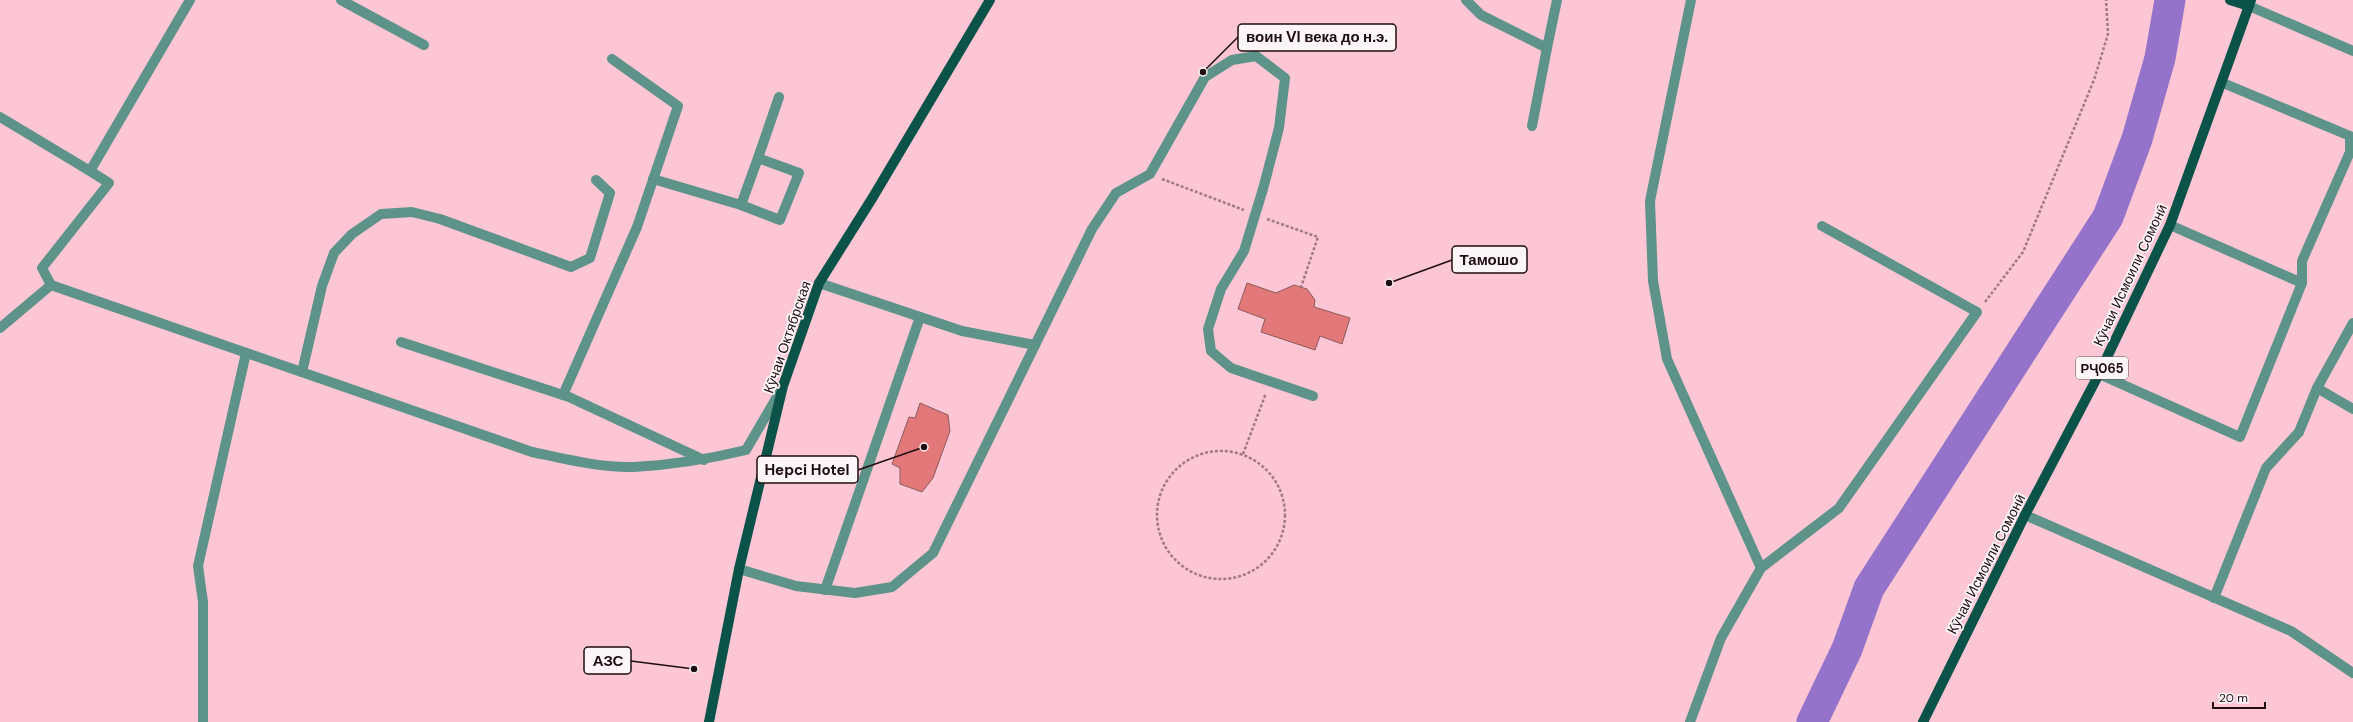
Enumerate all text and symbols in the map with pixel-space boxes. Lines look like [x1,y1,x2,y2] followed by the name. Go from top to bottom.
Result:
[1238,24,1396,51] callout: воин VI века до н.э.
[1246,27,1388,47] text: воин VI века до н.э.
[2089,201,2171,349] street label: Кӯчаи Исмоили Сомонӣ
[1452,246,1527,273] callout: Тамошо
[1460,250,1518,270] text: Тамошо
[759,278,815,396] street label: Кӯчаи Октябрская
[2076,357,2128,379] road number: РҶ065
[757,456,858,483] callout: Hepci Hotel
[764,460,850,480] text: Hepci Hotel
[1943,491,2029,637] street label: Кӯчаи Исмоили Сомонӣ
[584,647,631,674] callout: АЗС
[593,651,624,671] text: АЗС
[2213,684,2265,710] scale bar
[2219,690,2248,706] text: 20 m

